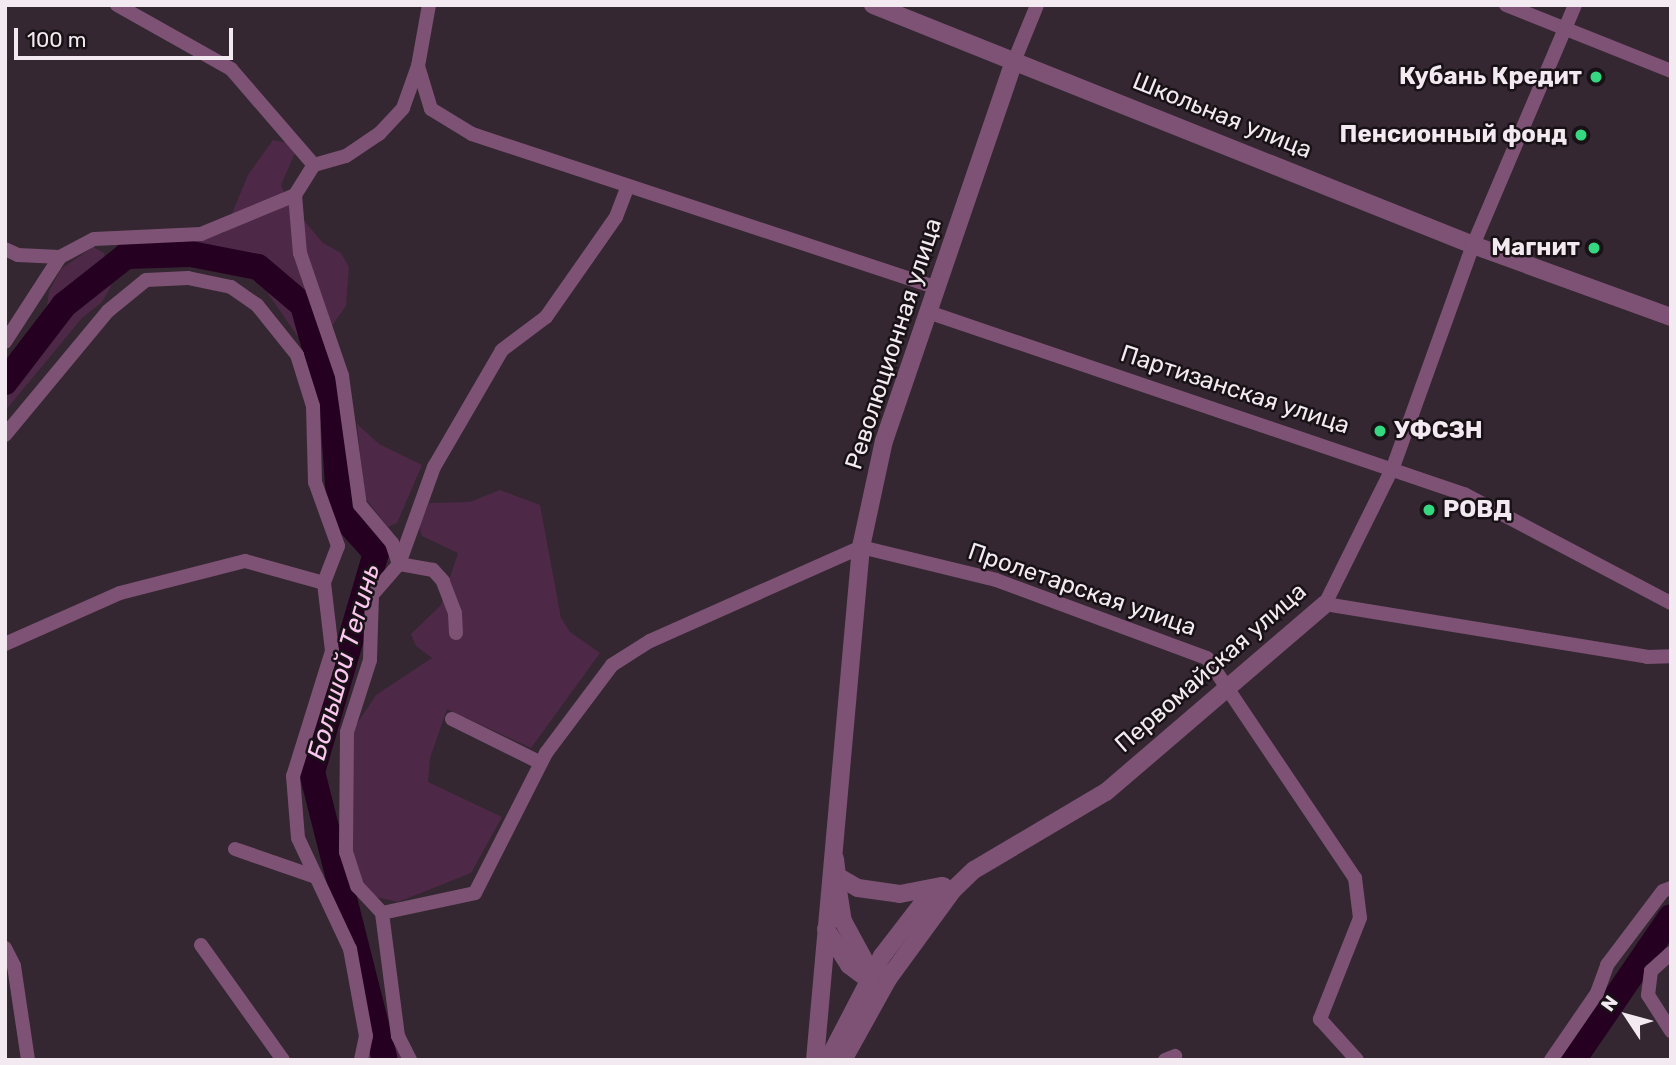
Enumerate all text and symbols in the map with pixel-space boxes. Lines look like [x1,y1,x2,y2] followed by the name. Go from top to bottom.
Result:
[18,14,236,58] scale bar
[27,27,86,52] text: 100 m
[1399,63,1582,91] place label: Кубань Кредит
[1128,67,1316,165] street label: Школьная улица
[1588,69,1604,85] marker: Кубань Кредит
[1340,121,1567,149] place label: Пенсионный фонд
[1573,127,1589,143] marker: Пенсионный фонд
[840,215,948,473] street label: Революционная улица
[1491,234,1580,262] place label: Магнит
[1586,240,1602,256] marker: Магнит
[1117,339,1353,441] street label: Партизанская улица
[1394,417,1483,445] place label: УФСЗН
[1372,423,1388,439] marker: УФСЗН
[1443,496,1512,524] place label: РОВД
[1421,502,1437,518] marker: РОВД
[964,537,1200,643] street label: Пролетарская улица
[301,561,387,763] water label: Большой Тегинь
[1110,577,1312,759] street label: Первомайская улица
[1592,981,1662,1051] north arrow
[1596,991,1623,1016] text: N

